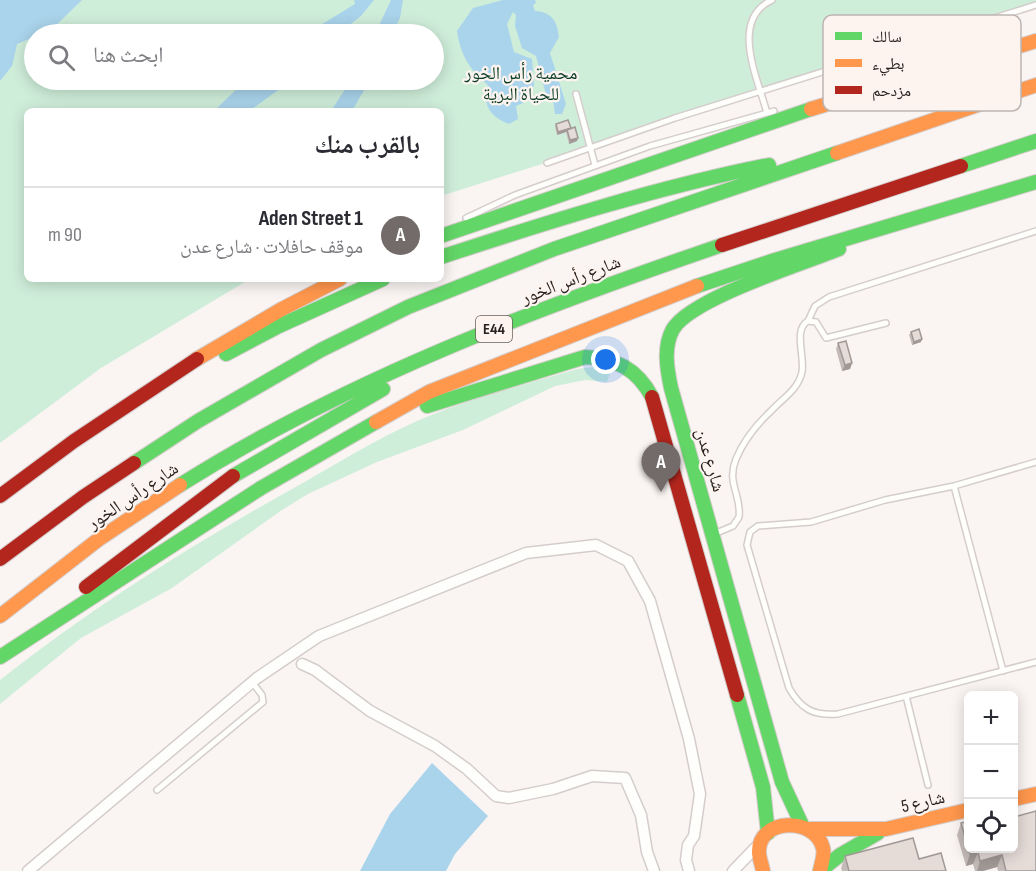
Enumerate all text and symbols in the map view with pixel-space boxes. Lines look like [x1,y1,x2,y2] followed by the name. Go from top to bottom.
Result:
[823,15,1021,111] legend
[24,24,444,90] search box
[872,28,902,47] text: سالك
[45,41,78,74] icon: search
[93,42,164,69] text: ابحث هنا
[872,55,904,76] text: بطيء
[464,62,577,105] park label: محمية رأس الخور للحياة البرية
[872,82,911,101] text: مزدحم
[314,130,420,161] text: بالقرب منك
[259,205,363,232] text: Aden Street 1
[48,223,82,247] text: 90 m
[396,223,405,247] text: A
[180,235,363,259] text: موقف حافلات · شارع عدن
[517,251,624,309] street label: شارع رأس الخور
[476,316,512,342] road number: E44
[591,345,620,374] your location
[691,426,729,494] street label: شارع عدن
[642,442,680,492] pin: A
[82,457,182,535] street label: شارع رأس الخور
[964,691,1018,853] map controls
[964,691,1018,745] button: +
[964,745,1018,799] button: −
[899,787,947,817] street label: شارع 5
[964,799,1018,853] button: locate

